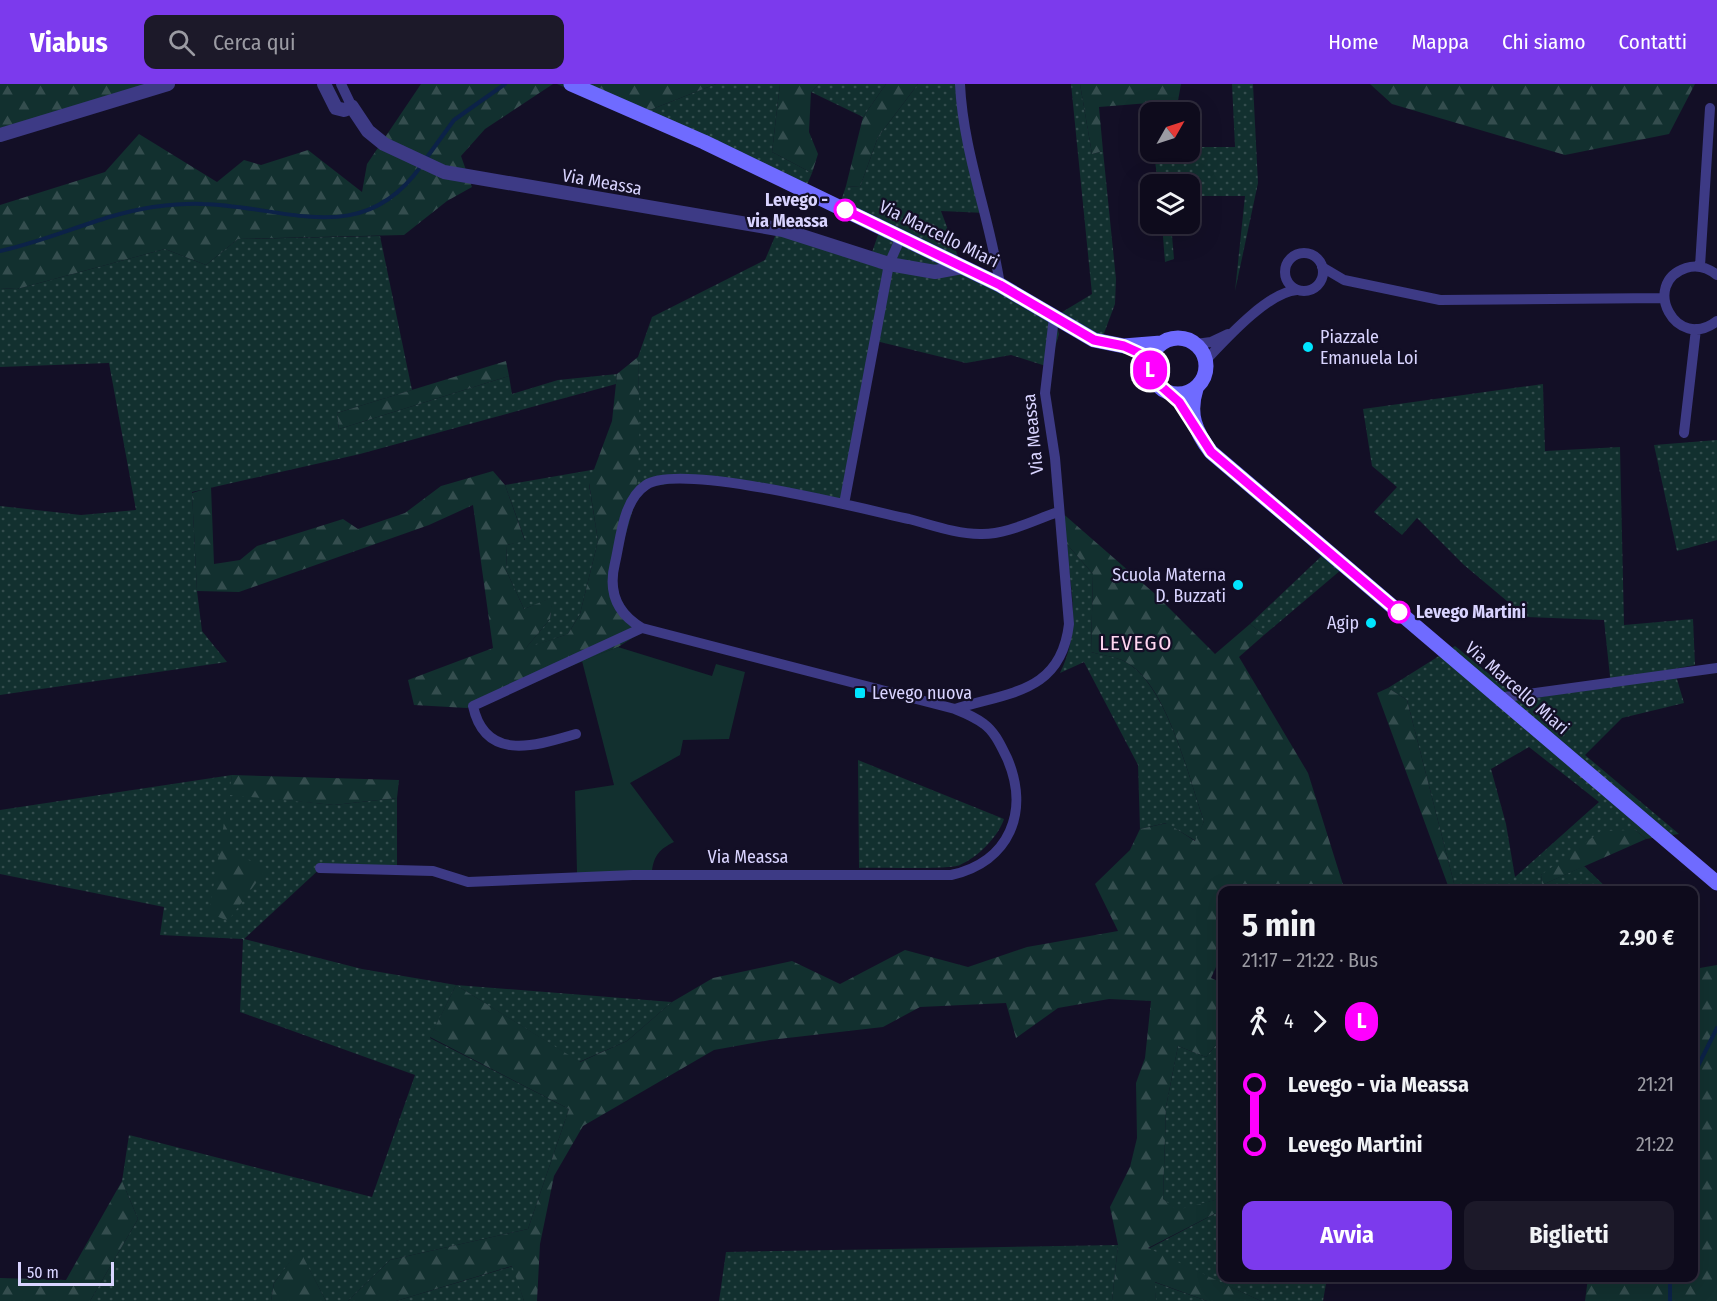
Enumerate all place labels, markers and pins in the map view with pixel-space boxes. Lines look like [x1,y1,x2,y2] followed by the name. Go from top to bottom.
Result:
[746,189,828,232] place label: Levego - via Meassa
[834,199,856,221] marker: Levego - via Meassa
[1320,326,1418,369] place label: Piazzale Emanuela Loi
[1301,340,1315,354] marker: Piazzale Emanuela Loi
[1112,564,1226,607] place label: Scuola Materna D. Buzzati
[1231,578,1245,592] marker: Scuola Materna D. Buzzati
[1388,601,1410,623] marker: Levego Martini
[1416,601,1526,623] place label: Levego Martini
[1327,612,1359,634] place label: Agip
[1364,616,1378,630] marker: Agip
[872,682,972,704] place label: Levego nuova
[853,686,867,700] marker: Levego nuova

